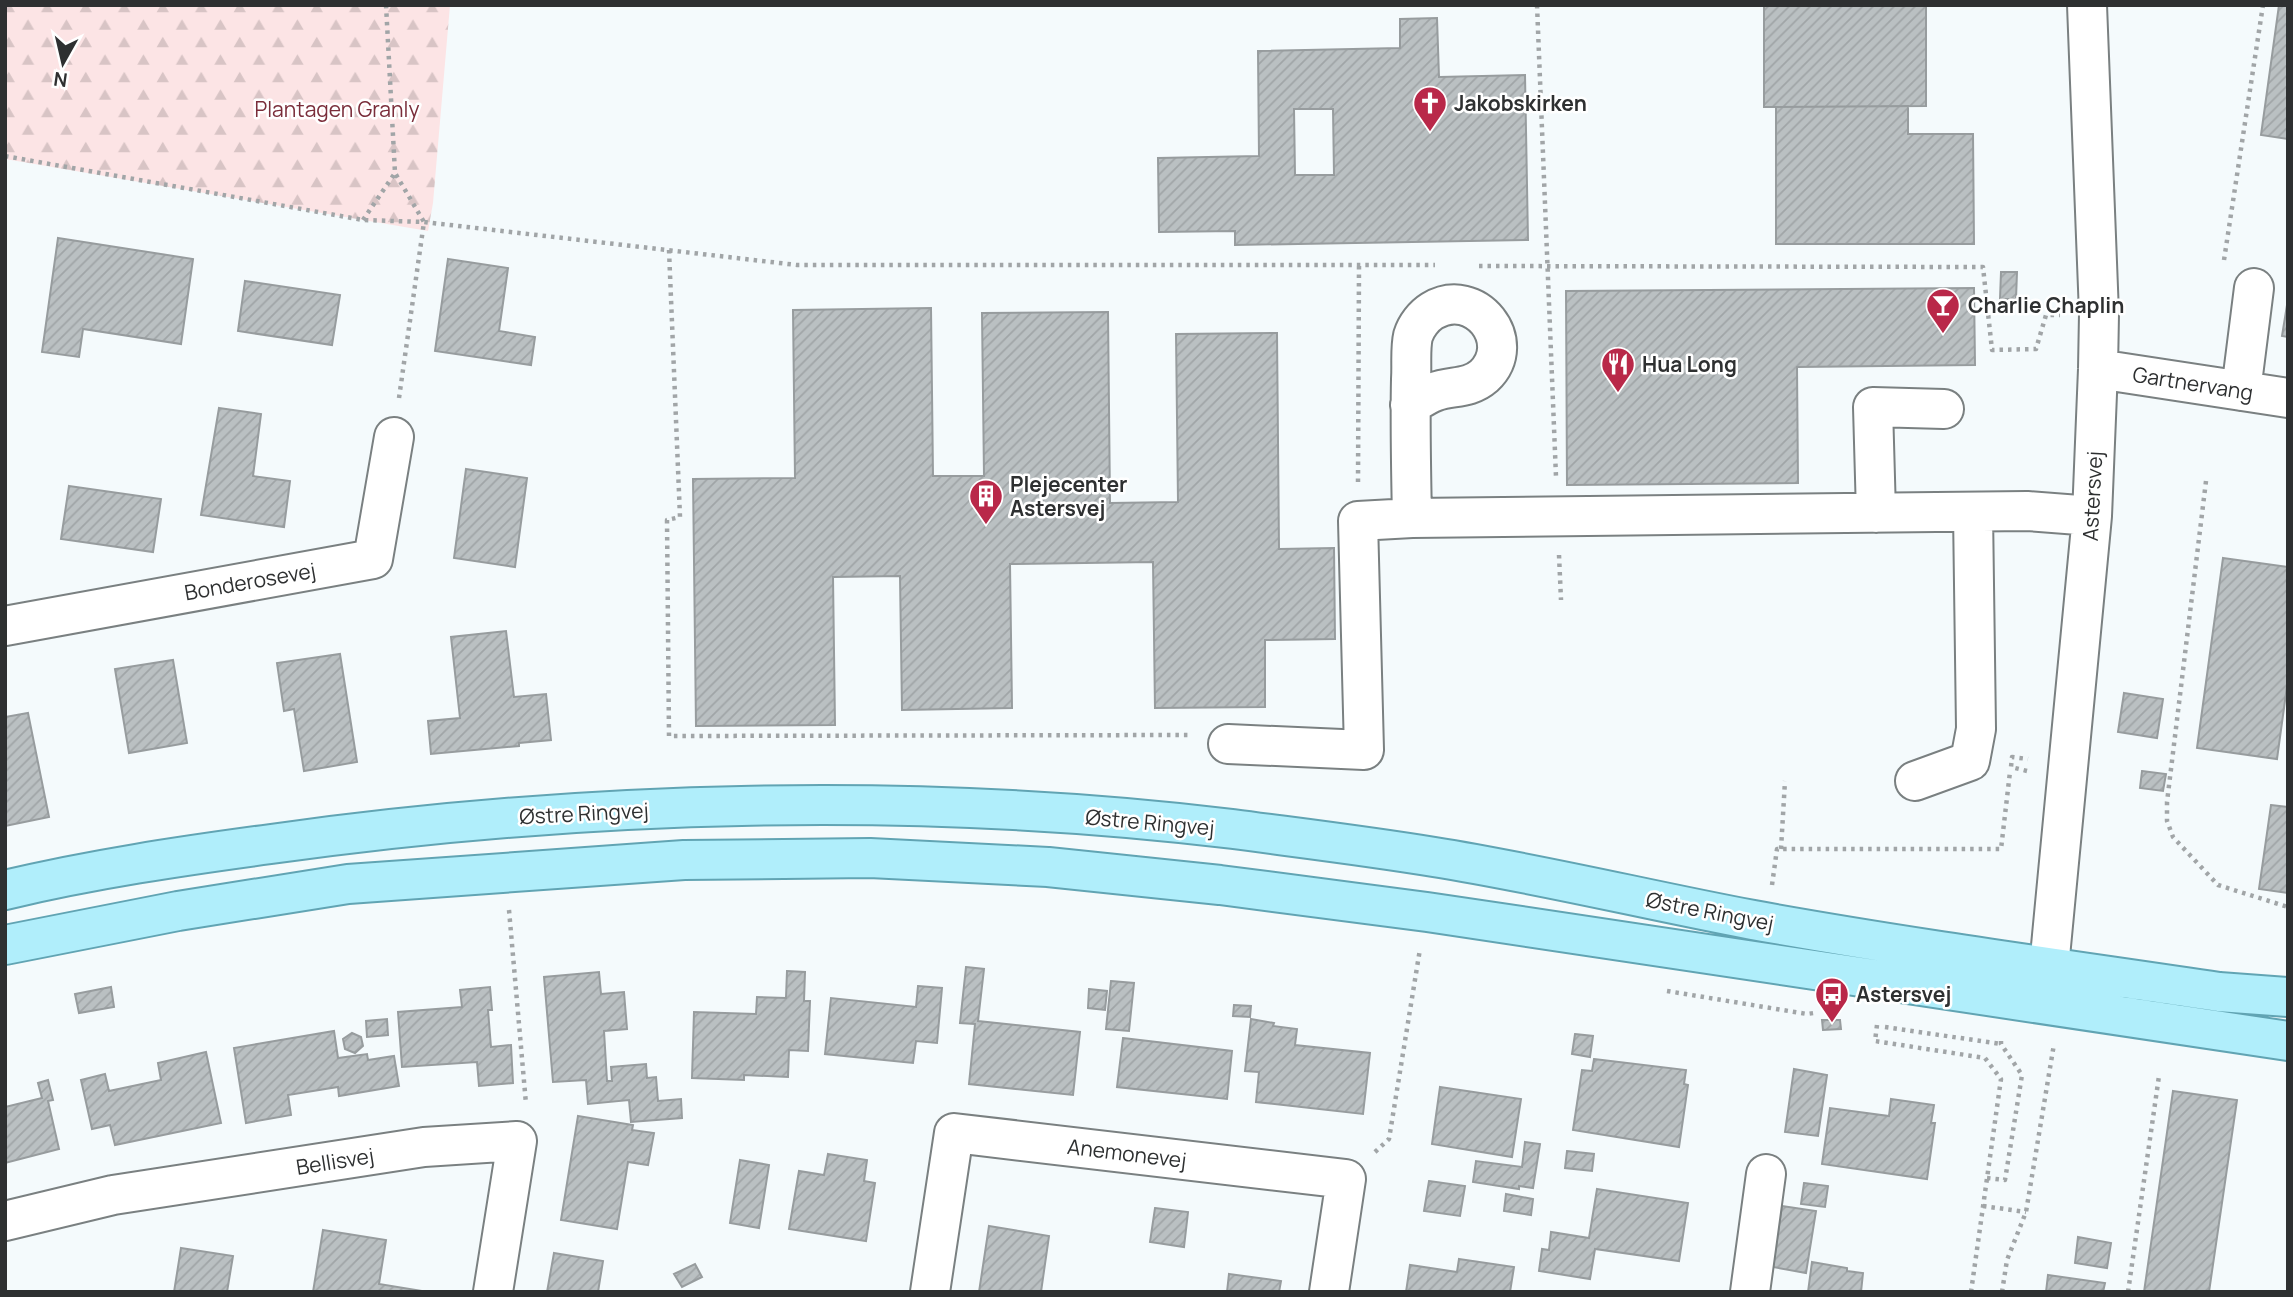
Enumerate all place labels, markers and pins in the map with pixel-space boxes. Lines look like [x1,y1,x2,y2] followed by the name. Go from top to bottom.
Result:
[1411,84,1449,133] church icon: Jakobskirken
[1454,89,1587,117] place label: Jakobskirken
[1924,286,1962,335] bar icon: Charlie Chaplin
[1968,291,2124,319] place label: Charlie Chaplin
[1599,345,1637,394] restaurant icon: Hua Long
[1642,350,1737,378] place label: Hua Long
[1010,470,1127,522] place label: Plejecenter Astersvej
[967,477,1005,526] building icon: Plejecenter Astersvej
[1813,975,1851,1024] bus stop icon: Astersvej
[1856,980,1951,1008] place label: Astersvej

